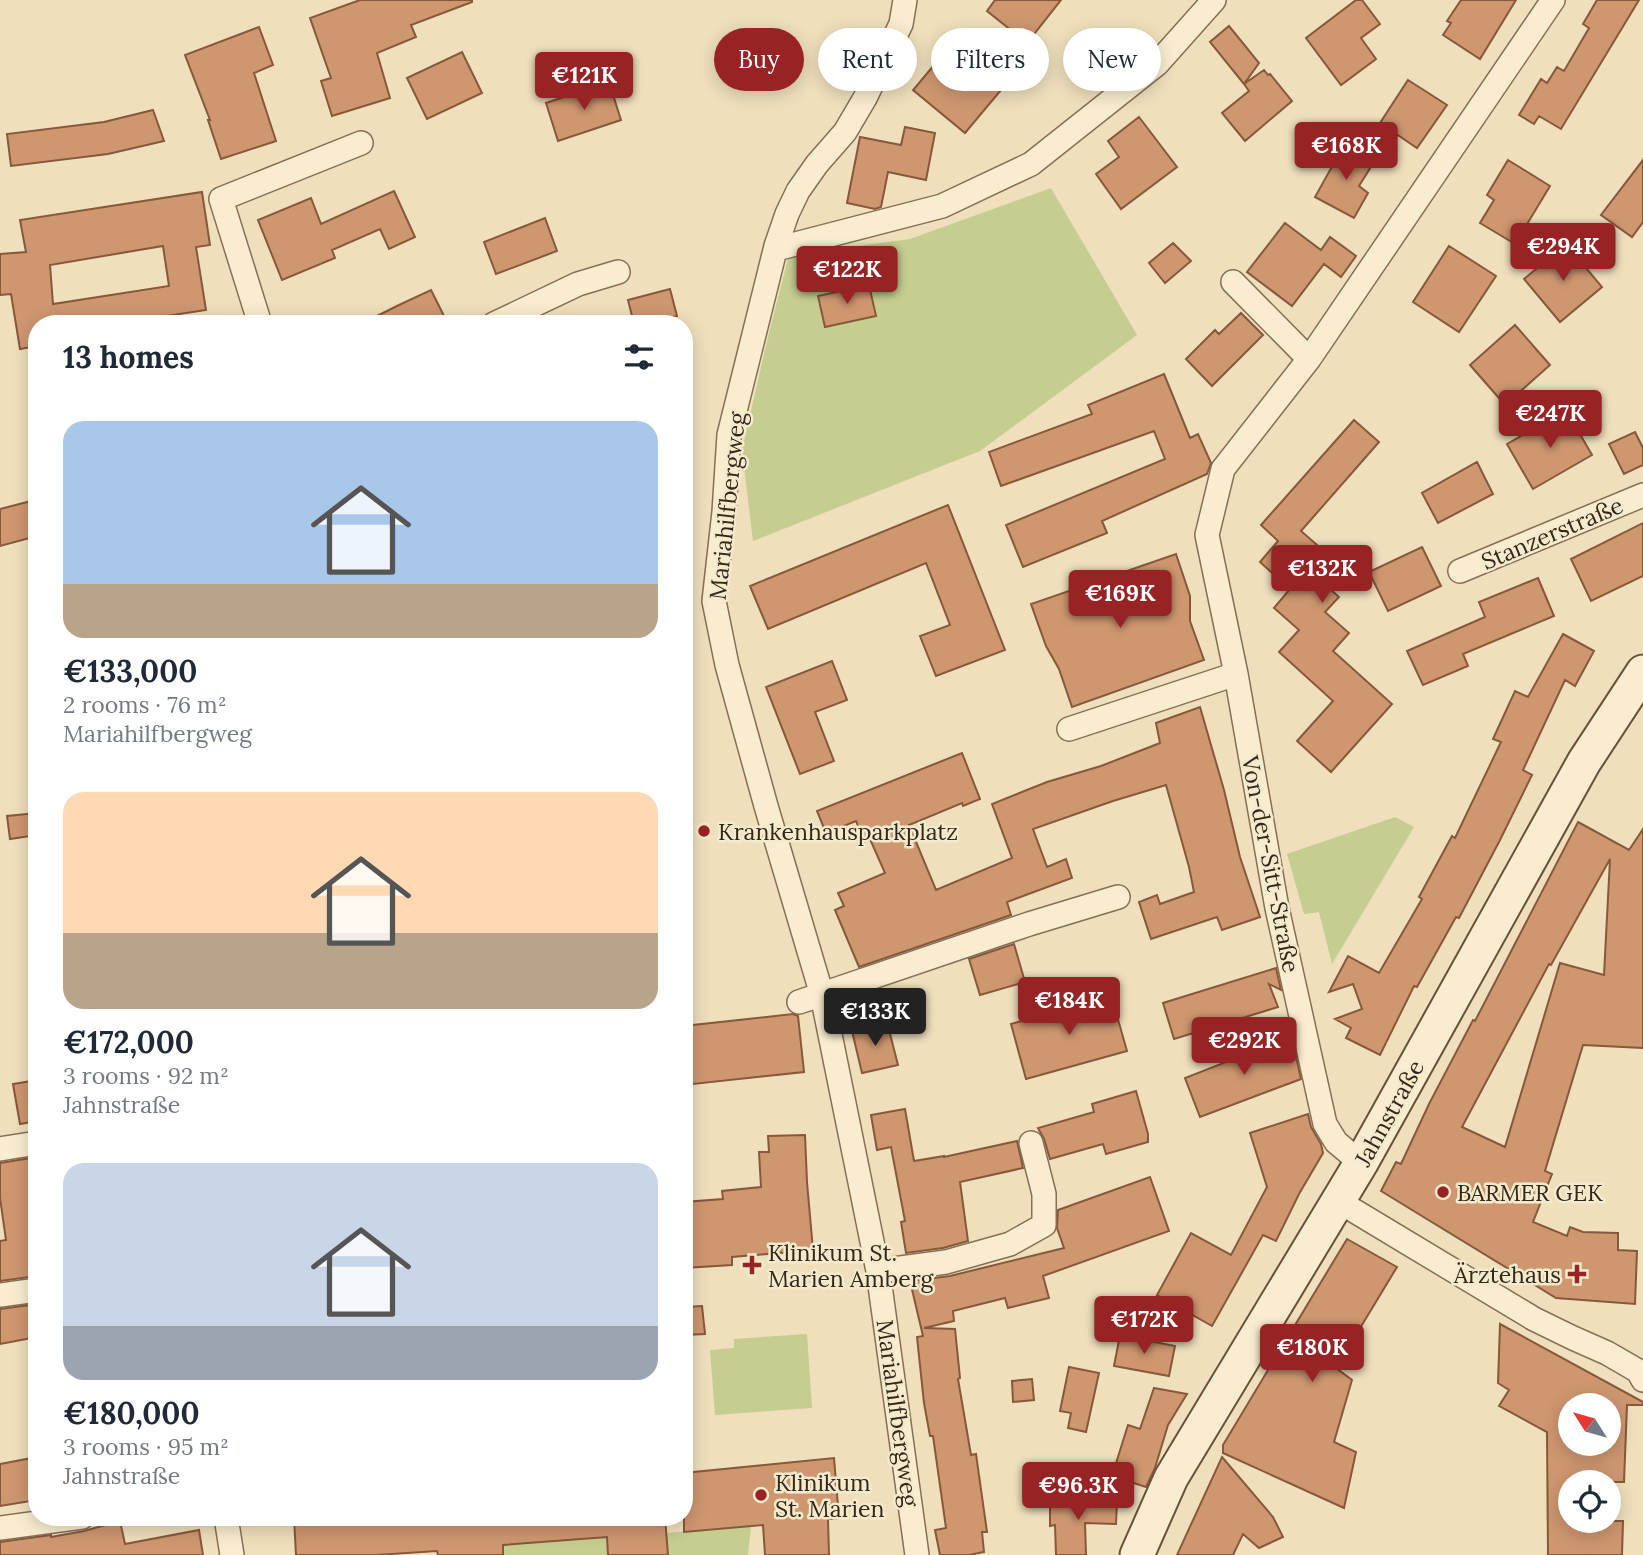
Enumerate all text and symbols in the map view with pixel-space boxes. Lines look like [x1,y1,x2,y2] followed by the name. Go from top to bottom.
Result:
[714,28,804,91] chip: Buy
[818,28,917,91] chip: Rent
[931,28,1049,91] chip: Filters
[1063,28,1161,91] chip: New
[535,52,633,112] pin: €121K
[551,60,617,89] text: €121K
[1297,122,1395,182] pin: €168K
[1311,130,1381,159] text: €168K
[1514,224,1612,283] pin: €294K
[1526,231,1600,260] text: €294K
[798,246,896,306] pin: €122K
[813,254,881,283] text: €122K
[63,338,194,376] text: 13 homes
[620,338,658,376] icon: filters
[1501,391,1599,450] pin: €247K
[1515,398,1585,427] text: €247K
[703,409,751,601] street label: Mariahilfbergweg
[298,467,424,593] icon: home
[1477,490,1627,576] street label: Stanzerstraße
[1273,546,1371,605] pin: €132K
[1287,553,1357,582] text: €132K
[1071,570,1169,630] pin: €169K
[1085,578,1155,607] text: €169K
[63,652,197,690] text: €133,000
[63,690,227,719] text: 2 rooms · 76 m²
[63,719,252,748] text: Mariahilfbergweg
[1236,752,1306,975] street label: Von-der-Sitt-Straße
[718,817,958,846] place label: Krankenhausparkplatz
[696,823,712,839] marker: Krankenhausparkplatz
[298,838,424,964] icon: home
[1020,978,1118,1037] pin: €184K
[1034,985,1104,1014] text: €184K
[826,988,924,1048] pin: €133K
[840,996,910,1025] text: €133K
[1195,1018,1293,1077] pin: €292K
[63,1023,194,1061] text: €172,000
[1208,1025,1280,1054] text: €292K
[1347,1055,1430,1172] street label: Jahnstraße
[63,1061,229,1090] text: 3 rooms · 92 m²
[63,1090,180,1119] text: Jahnstraße
[1457,1178,1603,1207] place label: BARMER GEK
[1435,1184,1451,1200] marker: BARMER GEK
[298,1209,424,1335] icon: home
[768,1238,935,1293] place label: Klinikum St. Marien Amberg
[742,1255,762,1275] marker: Klinikum St. Marien Amberg
[1453,1260,1561,1289] place label: Ärztehaus
[1567,1264,1587,1284] marker: Ärztehaus
[1095,1296,1193,1356] pin: €172K
[1110,1304,1178,1333] text: €172K
[870,1317,926,1510] street label: Mariahilfbergweg
[1263,1324,1361,1384] pin: €180K
[1276,1332,1348,1361] text: €180K
[1558,1393,1620,1456] north arrow
[1558,1393,1621,1533] map controls
[63,1394,199,1432] text: €180,000
[63,1432,229,1461] text: 3 rooms · 95 m²
[63,1461,180,1490] text: Jahnstraße
[1021,1462,1135,1522] pin: €96.3K
[775,1468,884,1523] place label: Klinikum St. Marien
[1038,1470,1118,1499] text: €96.3K
[1558,1470,1621,1533] button: locate
[753,1487,769,1503] marker: Klinikum St. Marien

